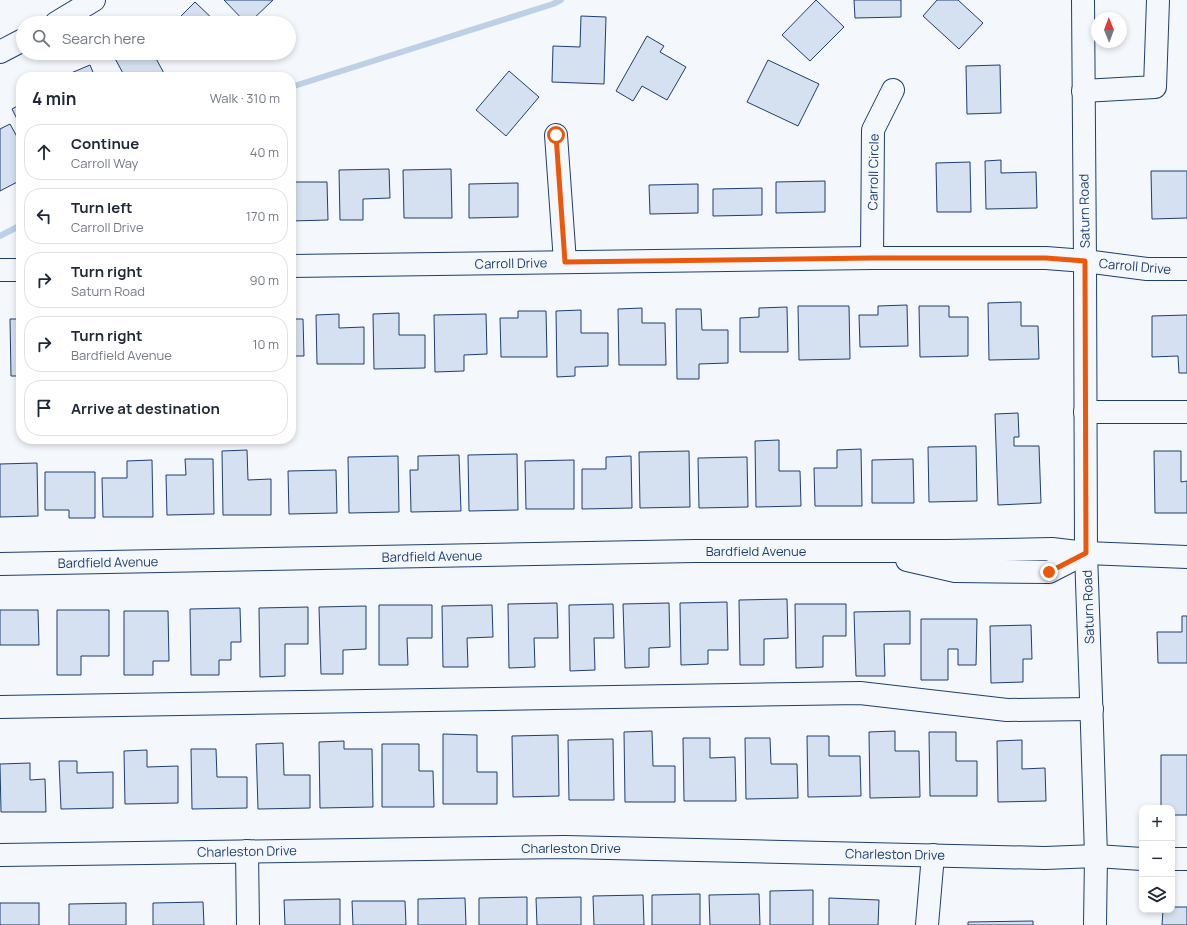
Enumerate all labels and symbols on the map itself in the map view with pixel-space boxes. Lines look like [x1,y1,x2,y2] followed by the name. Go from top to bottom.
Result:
[1091,12,1127,48] north arrow
[547,126,565,144] route start
[863,133,883,210] street label: Carroll Circle
[1074,174,1094,248] street label: Saturn Road
[475,253,548,273] street label: Carroll Drive
[1098,254,1172,278] street label: Carroll Drive
[706,542,807,560] street label: Bardfield Avenue
[381,546,483,566] street label: Bardfield Avenue
[57,552,159,572] street label: Bardfield Avenue
[1040,563,1058,581] route end
[1078,570,1098,644] street label: Saturn Road
[521,839,621,857] street label: Charleston Drive
[197,841,297,861] street label: Charleston Drive
[845,844,945,864] street label: Charleston Drive

